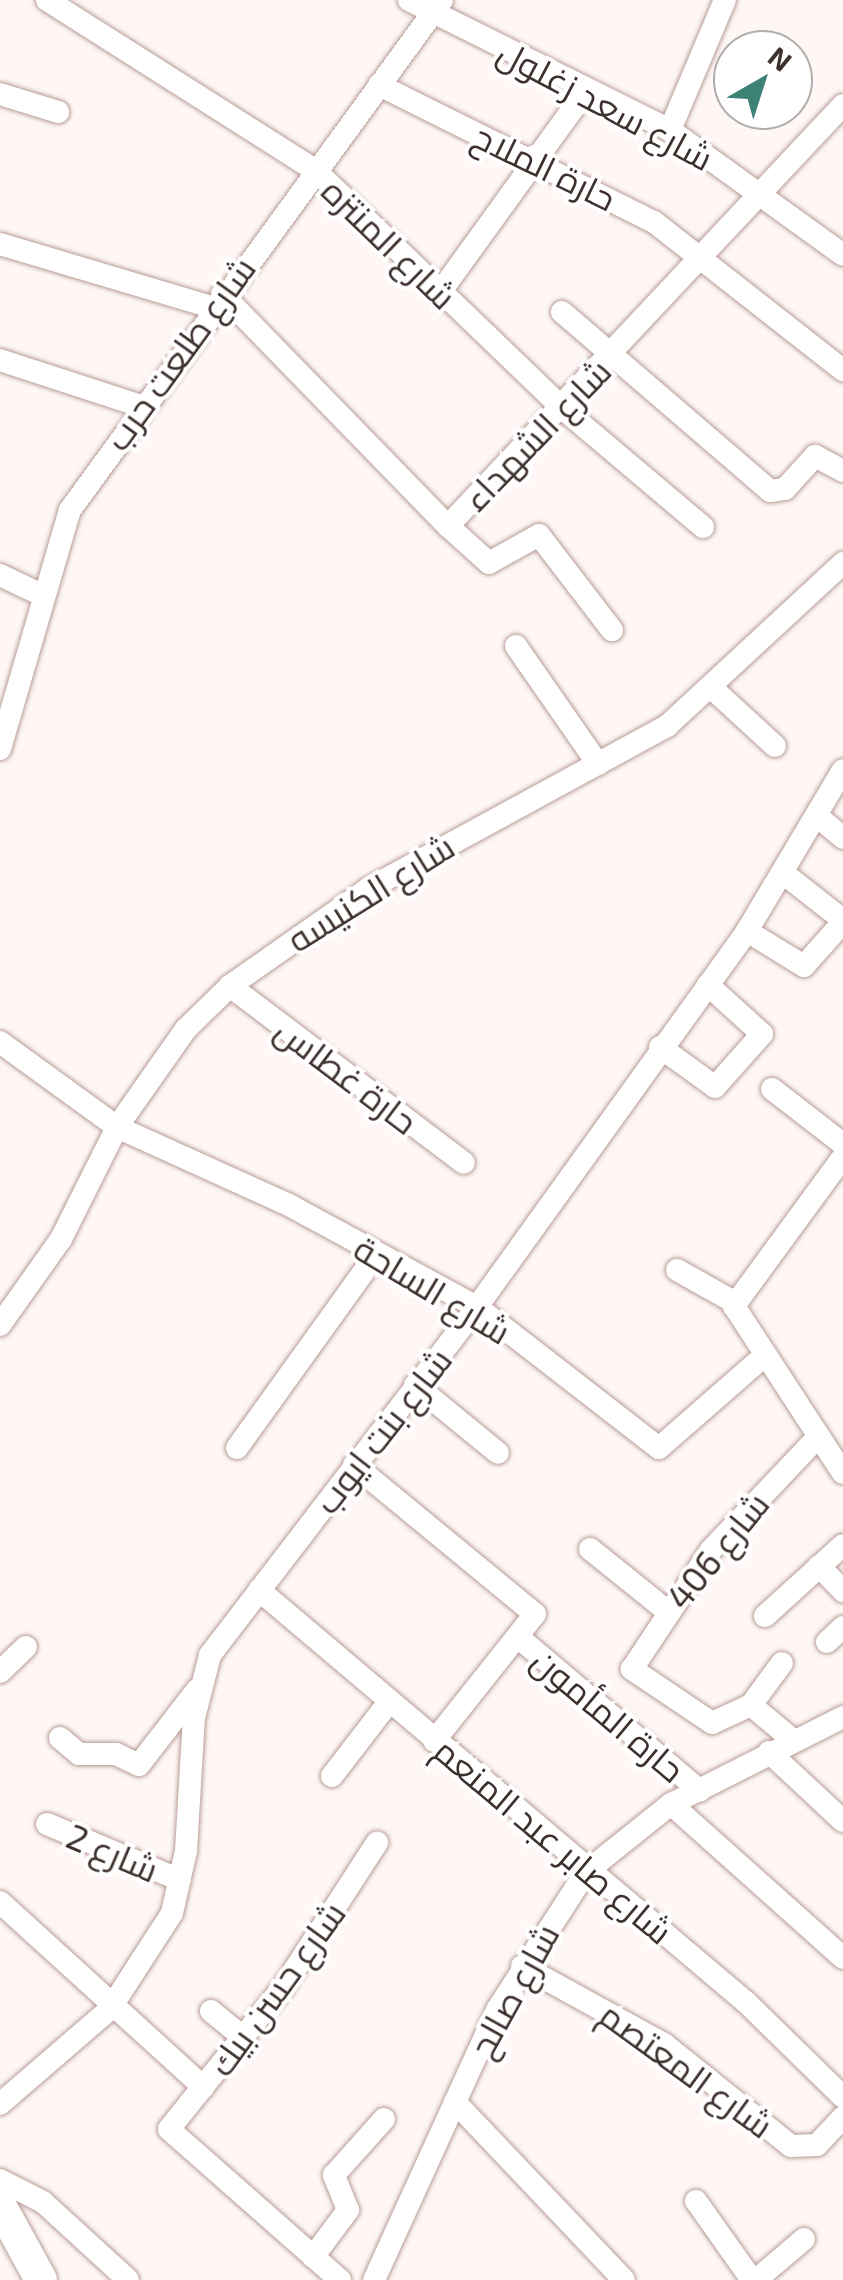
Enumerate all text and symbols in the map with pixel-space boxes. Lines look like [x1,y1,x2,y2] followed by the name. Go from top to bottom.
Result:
[491,30,721,178] street label: شارع سعد زغلول
[713,30,813,130] north arrow
[762,39,799,78] text: N
[467,113,623,219] street label: حارة الملاح
[314,169,466,317] street label: شارع المنتزه
[95,248,263,458] street label: شارع طلعت حرب
[453,349,619,519] street label: شارع الشهداء
[279,824,461,960] street label: شارع الكنيسه
[268,1008,426,1142] street label: حارة غطاس
[347,1226,519,1352] street label: شارع الساحة
[304,1339,460,1521] street label: شارع بنت ايوب
[657,1483,777,1617] street label: شارع 406
[524,1638,694,1790] street label: حارة المأمون
[426,1728,682,1952] street label: شارع صابر عبد المنعم
[61,1814,165,1890] street label: شارع 2
[199,1893,353,2083] street label: شارع حسن بيك
[459,1916,567,2064] street label: شارع صالح
[592,1992,782,2146] street label: شارع المعتصم

